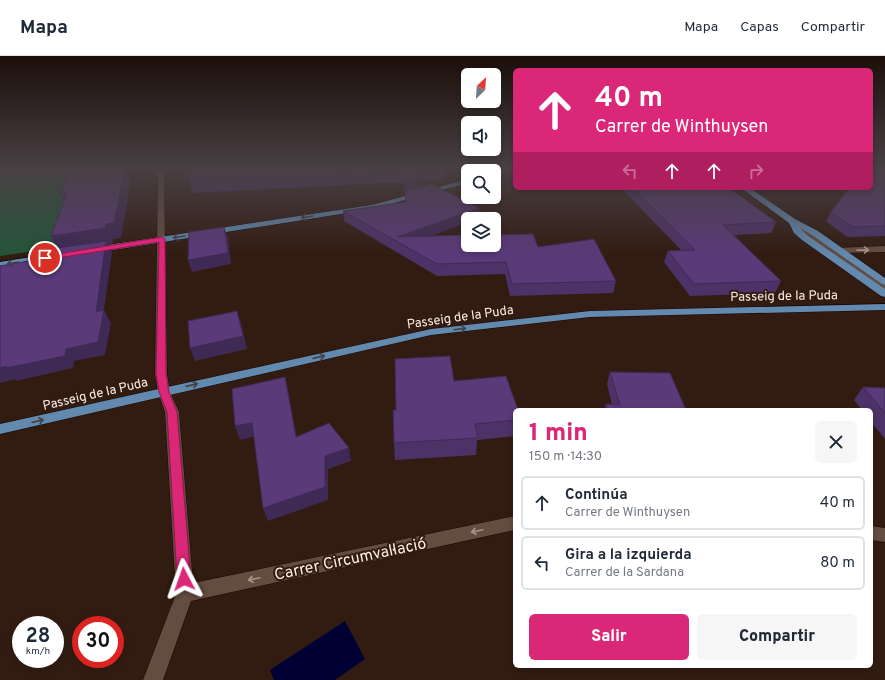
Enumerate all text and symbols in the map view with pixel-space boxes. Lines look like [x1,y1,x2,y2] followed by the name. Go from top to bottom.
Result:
[20,16,68,40] text: Mapa
[684,19,718,36] text: Mapa
[740,19,779,36] text: Capas
[801,19,865,36] text: Compartir
[461,68,501,108] north arrow
[461,68,501,252] map controls
[595,81,663,117] text: 40 m
[529,84,581,136] icon: ahead
[461,116,501,156] button: sound
[595,116,768,139] text: Carrer de Winthuysen
[619,160,641,182] icon: left
[661,160,683,182] icon: ahead
[703,160,725,182] icon: ahead
[745,160,767,182] icon: right
[461,164,501,204] button: search
[461,212,501,252] button: layers
[301,213,314,221] one-way arrow
[173,233,186,241] one-way arrow
[28,241,62,275] pin
[856,246,869,254] one-way arrow
[34,247,56,269] icon: arrive
[7,259,20,267] one-way arrow
[730,288,838,306] street label: Passeig de la Puda
[406,303,515,333] street label: Passeig de la Puda
[453,325,466,332] one-way arrow
[312,352,325,360] one-way arrow
[41,375,150,415] street label: Passeig de la Puda
[185,381,198,389] one-way arrow
[31,416,44,424] one-way arrow
[529,419,588,449] text: 1 min
[815,421,857,463] button: close
[529,449,602,465] text: 150 m · 14:30
[565,486,627,505] text: Continúa
[531,492,553,514] icon: ahead
[820,494,855,513] text: 40 m
[565,505,690,521] text: Carrer de Winthuysen
[471,527,484,535] one-way arrow
[273,534,428,586] street label: Carrer Circumval·lació
[565,546,692,565] text: Gira a la izquierda
[531,552,553,574] icon: left
[820,554,855,573] text: 80 m
[163,558,205,600] position arrow
[565,565,684,581] text: Carrer de la Sardana
[248,576,261,584] one-way arrow
[529,614,689,660] button: Salir
[697,614,857,660] button: Compartir
[72,616,124,668] speed limit sign: 30
[26,624,50,650] text: 28
[26,645,50,658] text: km/h

